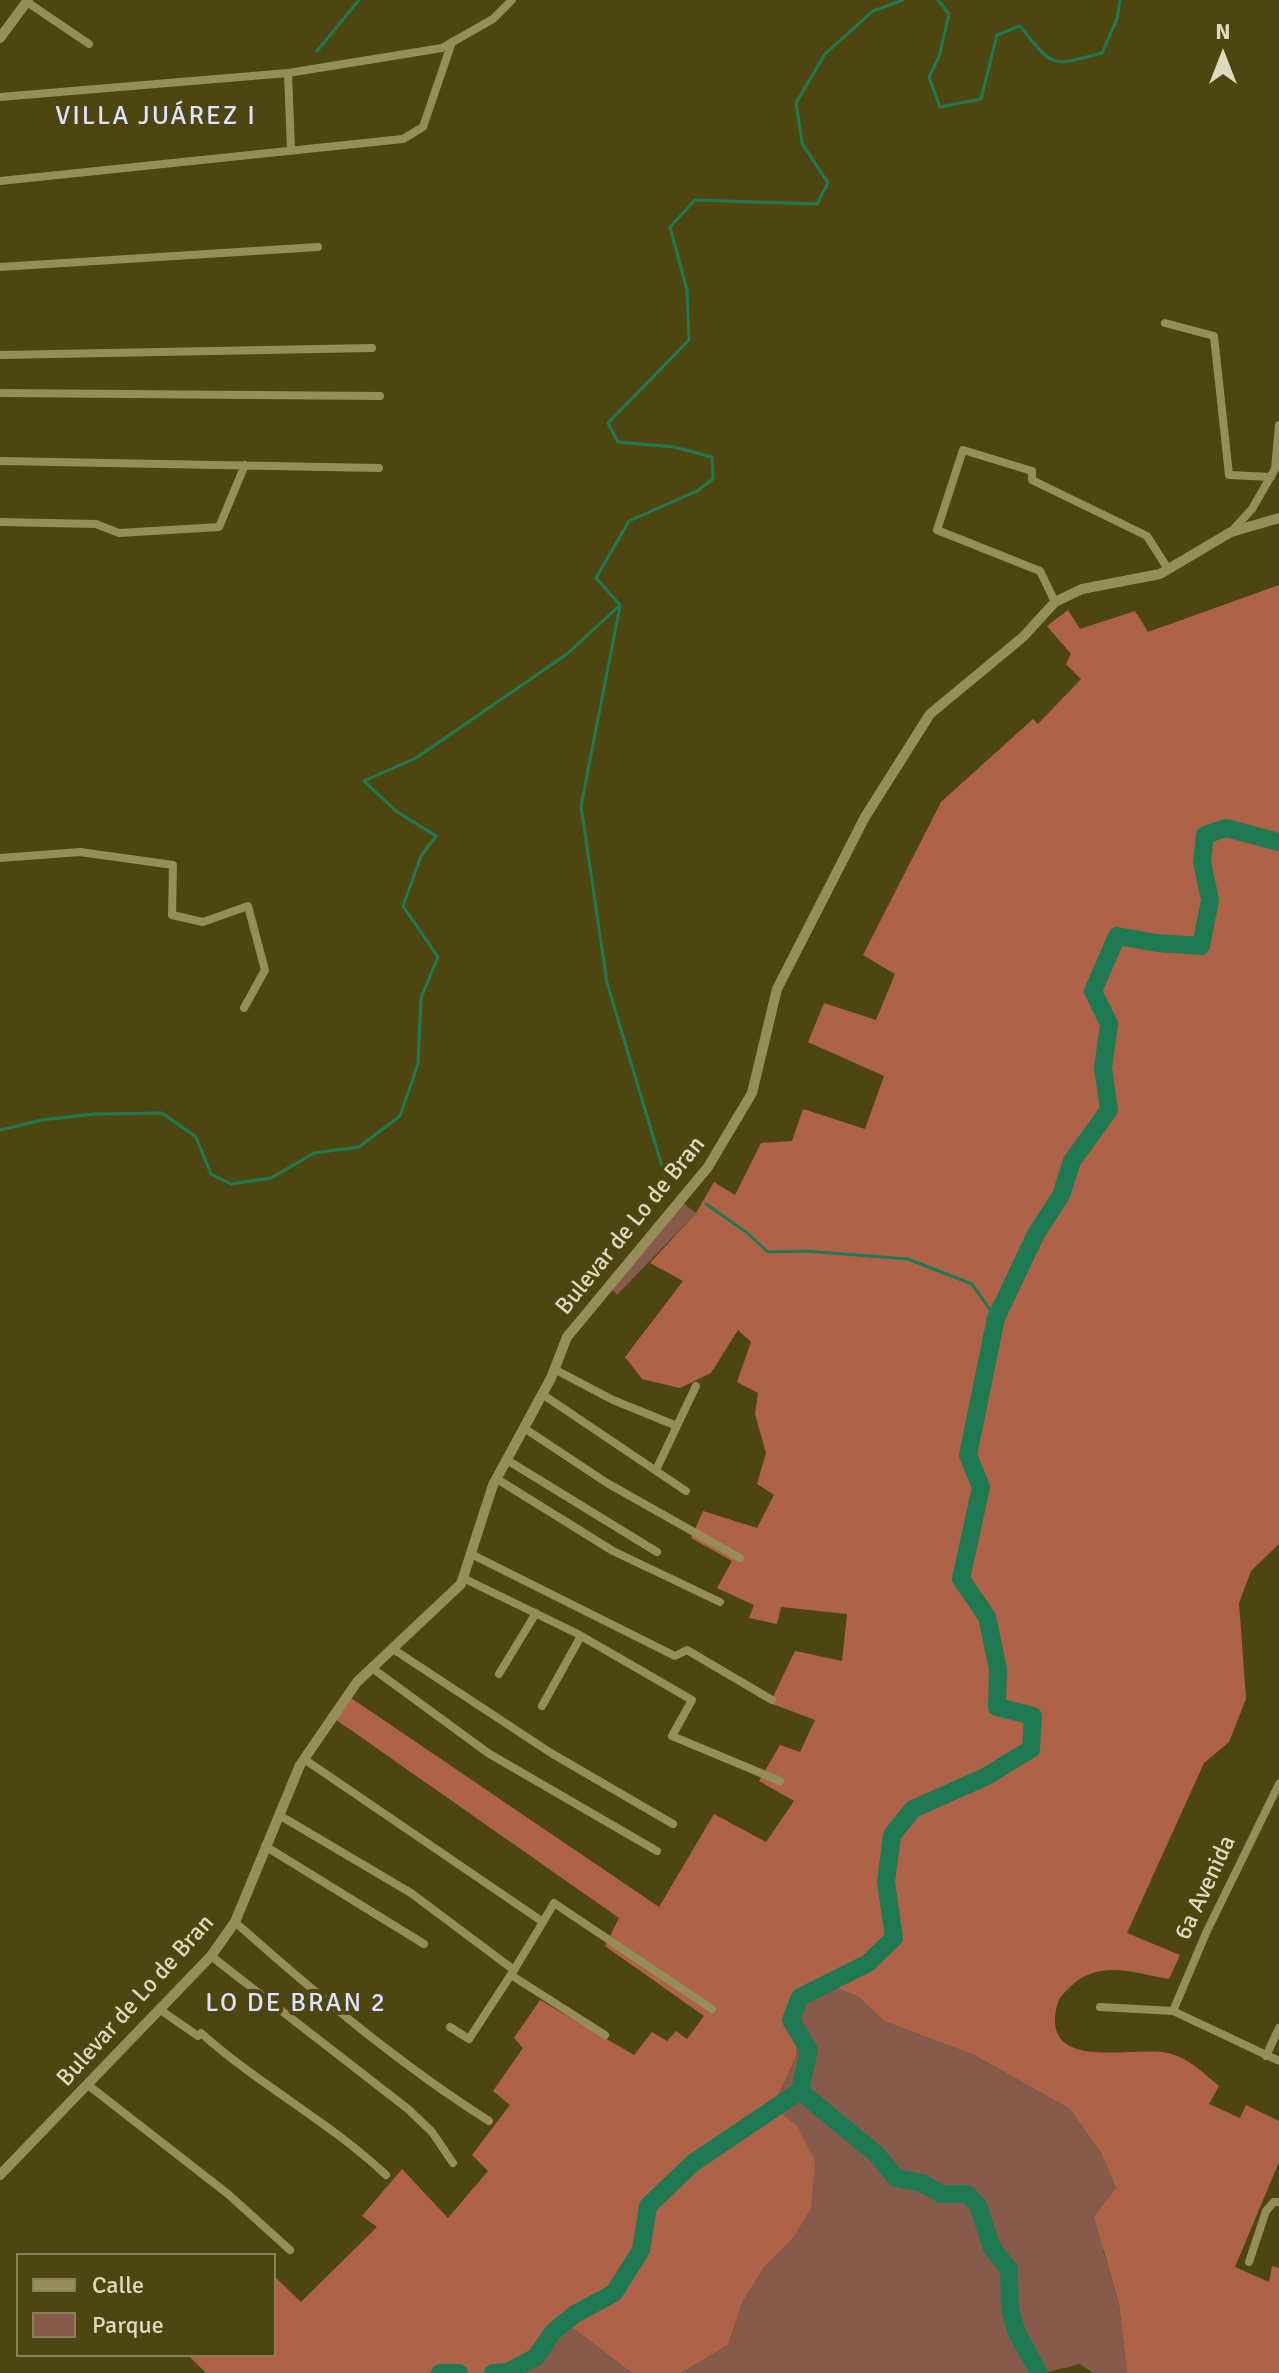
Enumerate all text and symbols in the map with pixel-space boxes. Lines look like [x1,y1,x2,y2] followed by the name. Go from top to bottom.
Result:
[1183,16,1263,96] north arrow
[1215,18,1231,45] text: N
[55,101,257,133] district label: VILLA JUÁREZ I
[550,1131,712,1321] street label: Bulevar de Lo de Bran
[1169,1831,1243,1945] street label: 6a Avenida
[51,1909,221,2093] street label: Bulevar de Lo de Bran
[205,1988,387,2020] district label: LO DE BRAN 2
[16,2253,276,2357] legend
[92,2270,144,2300] text: Calle
[92,2310,164,2340] text: Parque

